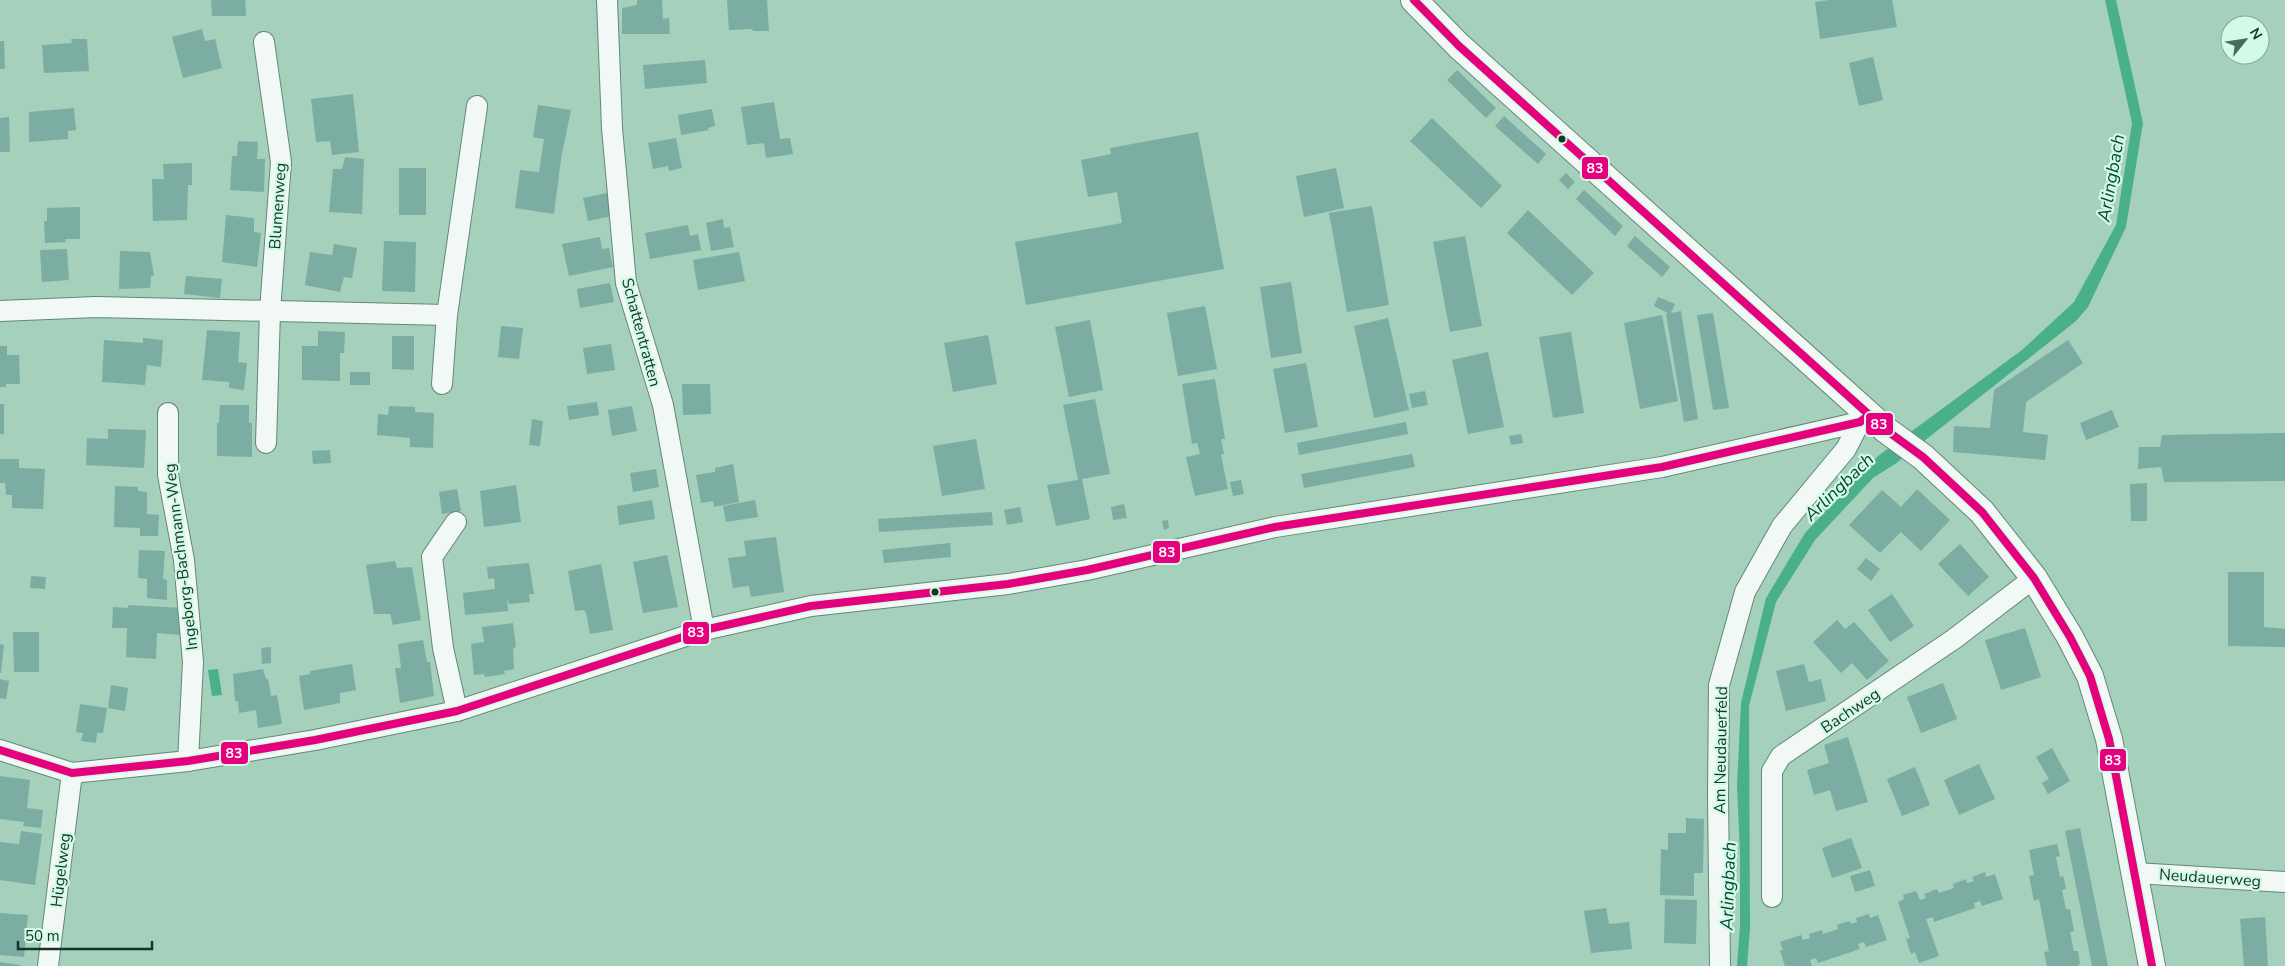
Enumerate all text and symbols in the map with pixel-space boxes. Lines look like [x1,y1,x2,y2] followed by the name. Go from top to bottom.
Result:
[2220,15,2270,65] north arrow
[2245,24,2267,43] text: N
[2091,132,2130,225] water label: Arlingbach
[1557,134,1567,144] unlabelled marker
[1581,156,1609,180] line badge: 83
[1587,159,1603,178] text: 83
[264,162,292,250] street label: Blumenweg
[616,276,666,389] street label: Schattentratten
[1865,412,1894,436] line badge: 83
[1871,415,1887,434] text: 83
[1798,448,1879,527] water label: Arlingbach
[159,462,203,651] street label: Ingeborg-Bachmann-Weg
[1152,540,1181,564] line badge: 83
[1159,543,1175,562] text: 83
[930,587,940,597] unlabelled marker
[682,621,710,645] line badge: 83
[688,623,704,642] text: 83
[1817,683,1884,739] street label: Bachweg
[1709,686,1733,814] street label: Am Neudauerfeld
[220,741,249,765] line badge: 83
[226,744,242,763] text: 83
[2099,748,2127,772] line badge: 83
[2105,751,2121,770] text: 83
[46,832,76,909] street label: Hügelweg
[1714,841,1742,932] water label: Arlingbach
[2158,863,2262,893] street label: Neudauerweg
[18,918,151,950] scale bar
[25,926,60,946] text: 50 m

